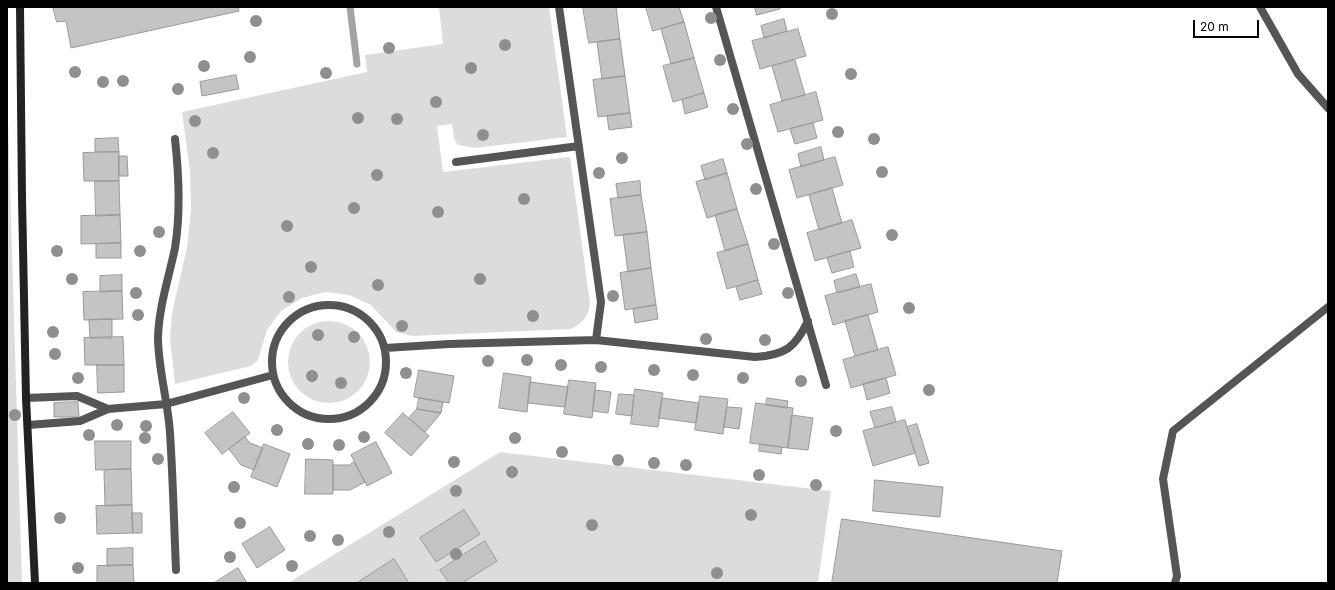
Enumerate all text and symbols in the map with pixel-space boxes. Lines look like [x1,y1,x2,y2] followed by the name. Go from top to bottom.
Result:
[1195,12,1261,38] scale bar
[1200,19,1229,34] text: 20 m

